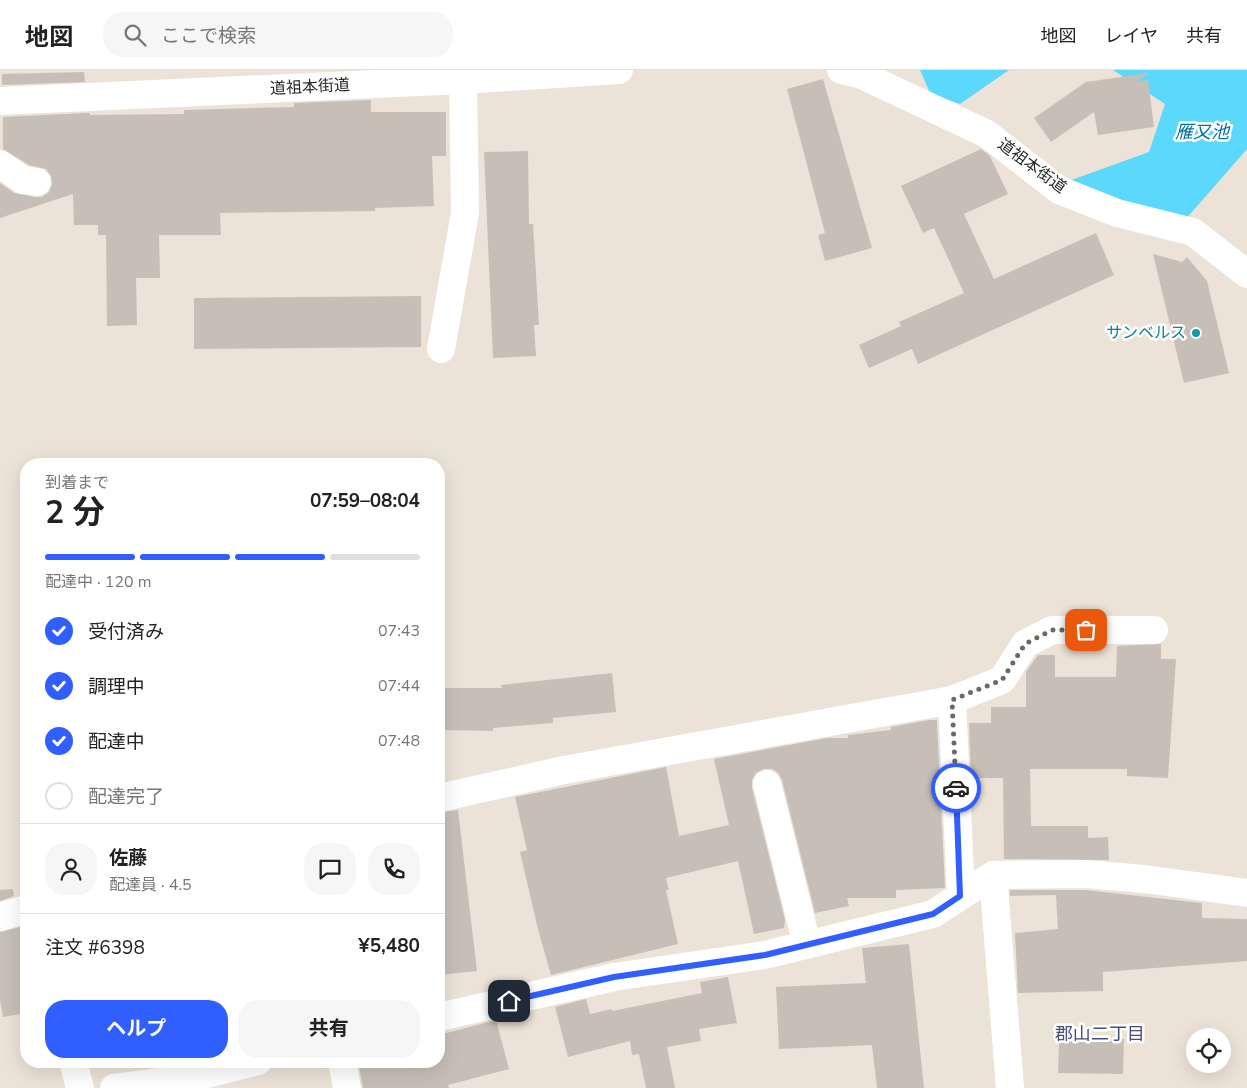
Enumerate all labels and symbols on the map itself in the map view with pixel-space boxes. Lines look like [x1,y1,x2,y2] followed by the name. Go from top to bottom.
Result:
[269,74,351,100] street label: 道祖本街道
[1175,120,1231,144] water label: 雁又池
[993,134,1071,198] street label: 道祖本街道
[1106,322,1186,344] place label: サンベルス
[1190,327,1202,339] marker: サンベルス
[1065,609,1107,651] pin
[931,763,981,813] courier
[488,980,530,1022] pin
[1055,1022,1145,1046] district label: 郡山二丁目

